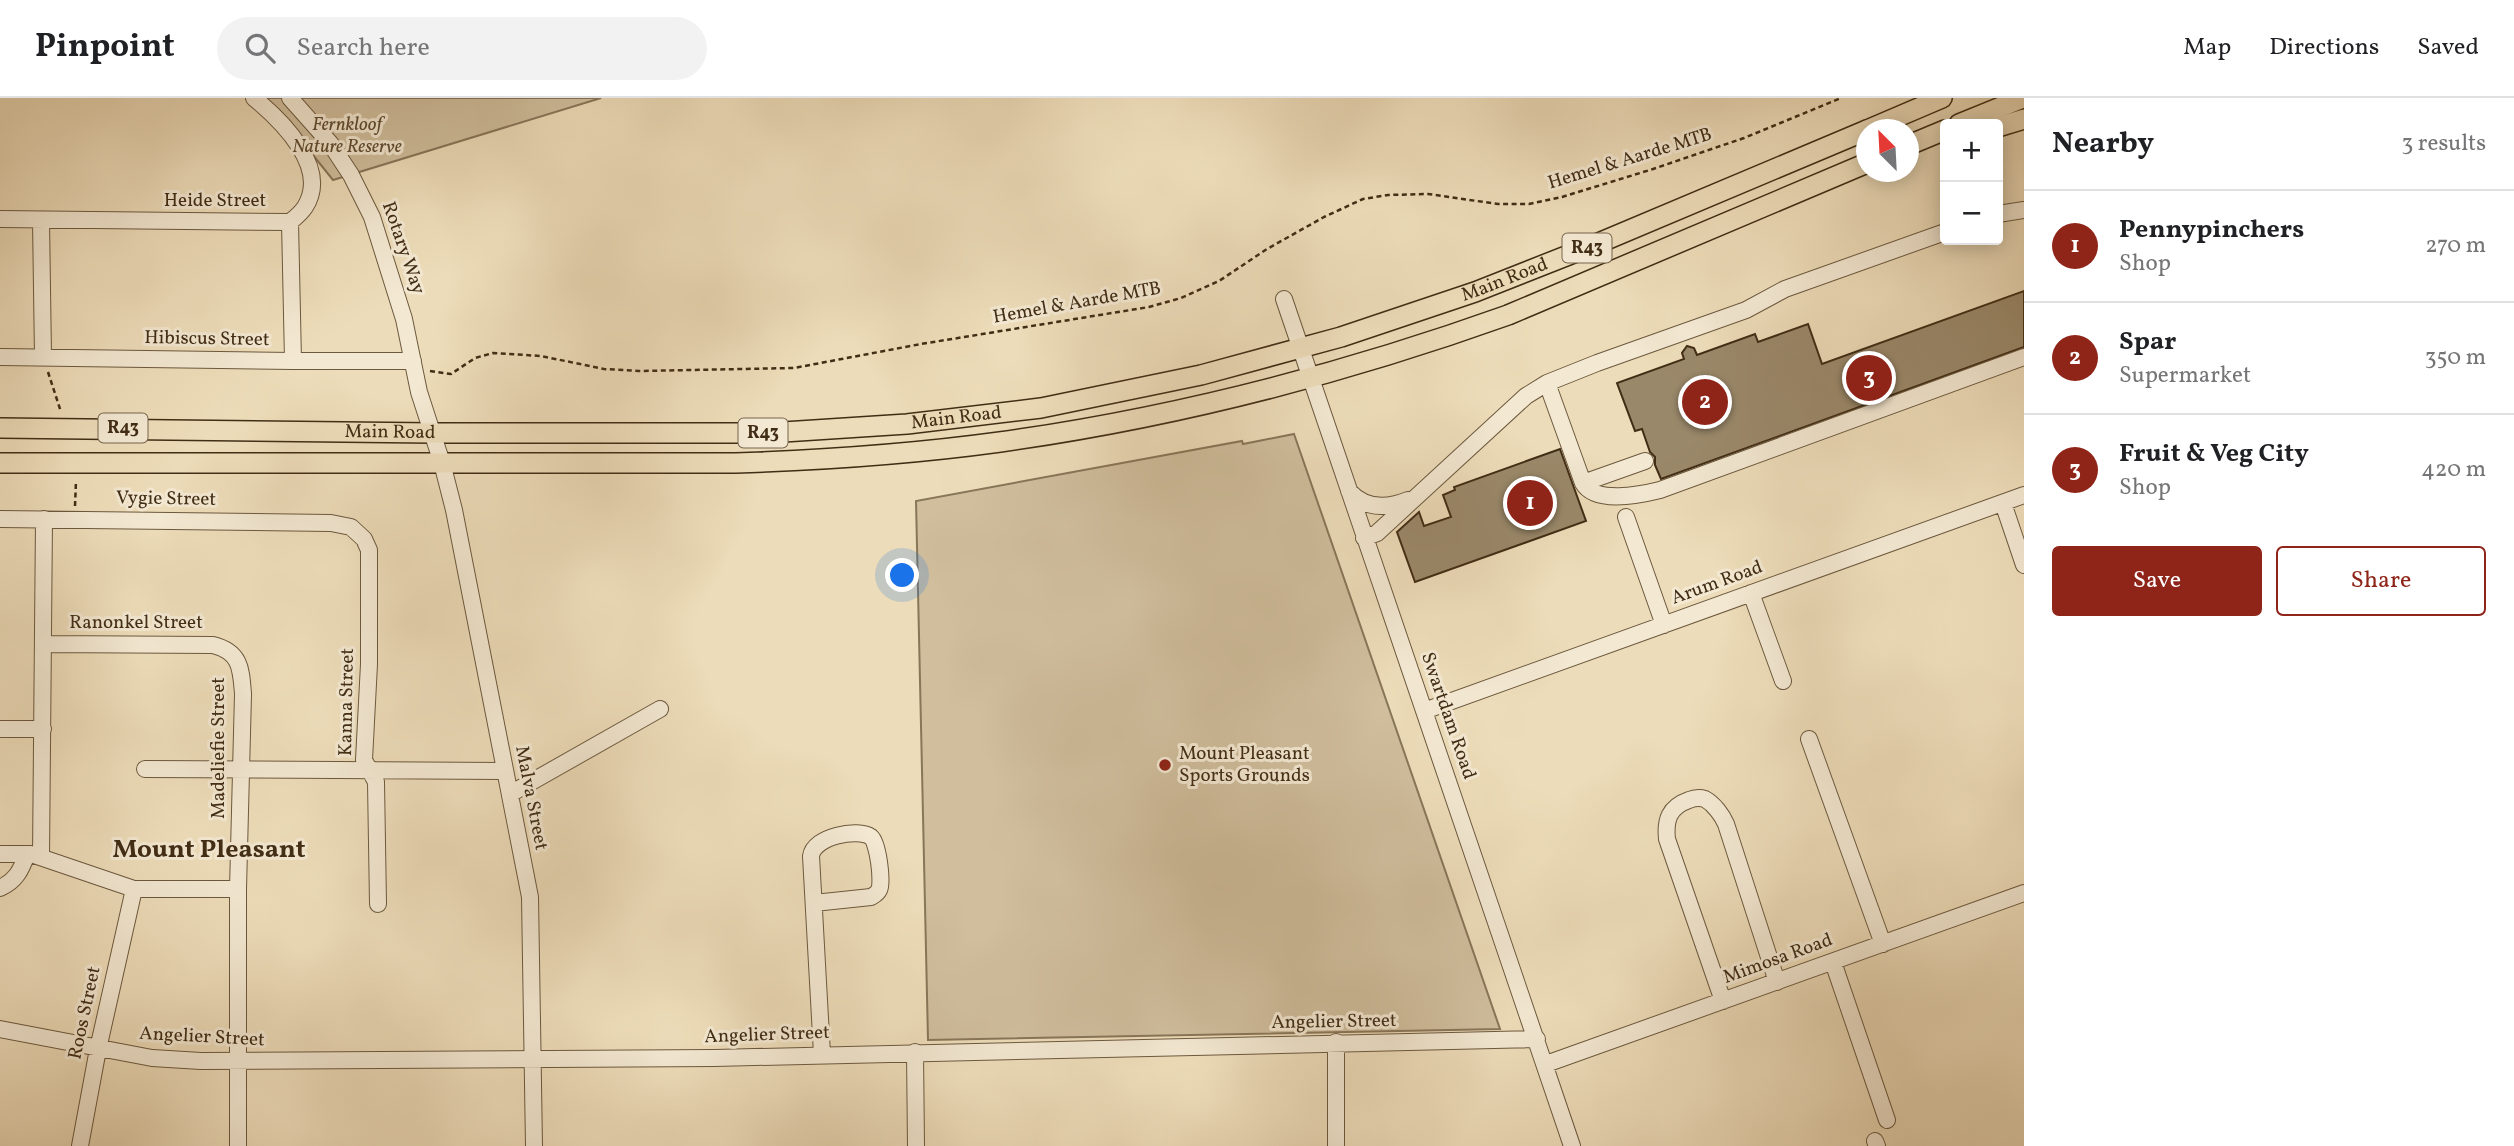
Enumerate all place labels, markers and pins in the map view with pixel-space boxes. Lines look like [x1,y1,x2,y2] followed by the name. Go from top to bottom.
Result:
[1846,352,1892,404] pin: 3
[1682,376,1728,428] pin: 2
[1507,477,1553,529] pin: 1
[1179,741,1310,789] place label: Mount Pleasant Sports Grounds
[1157,757,1173,773] marker: Mount Pleasant Sports Grounds

